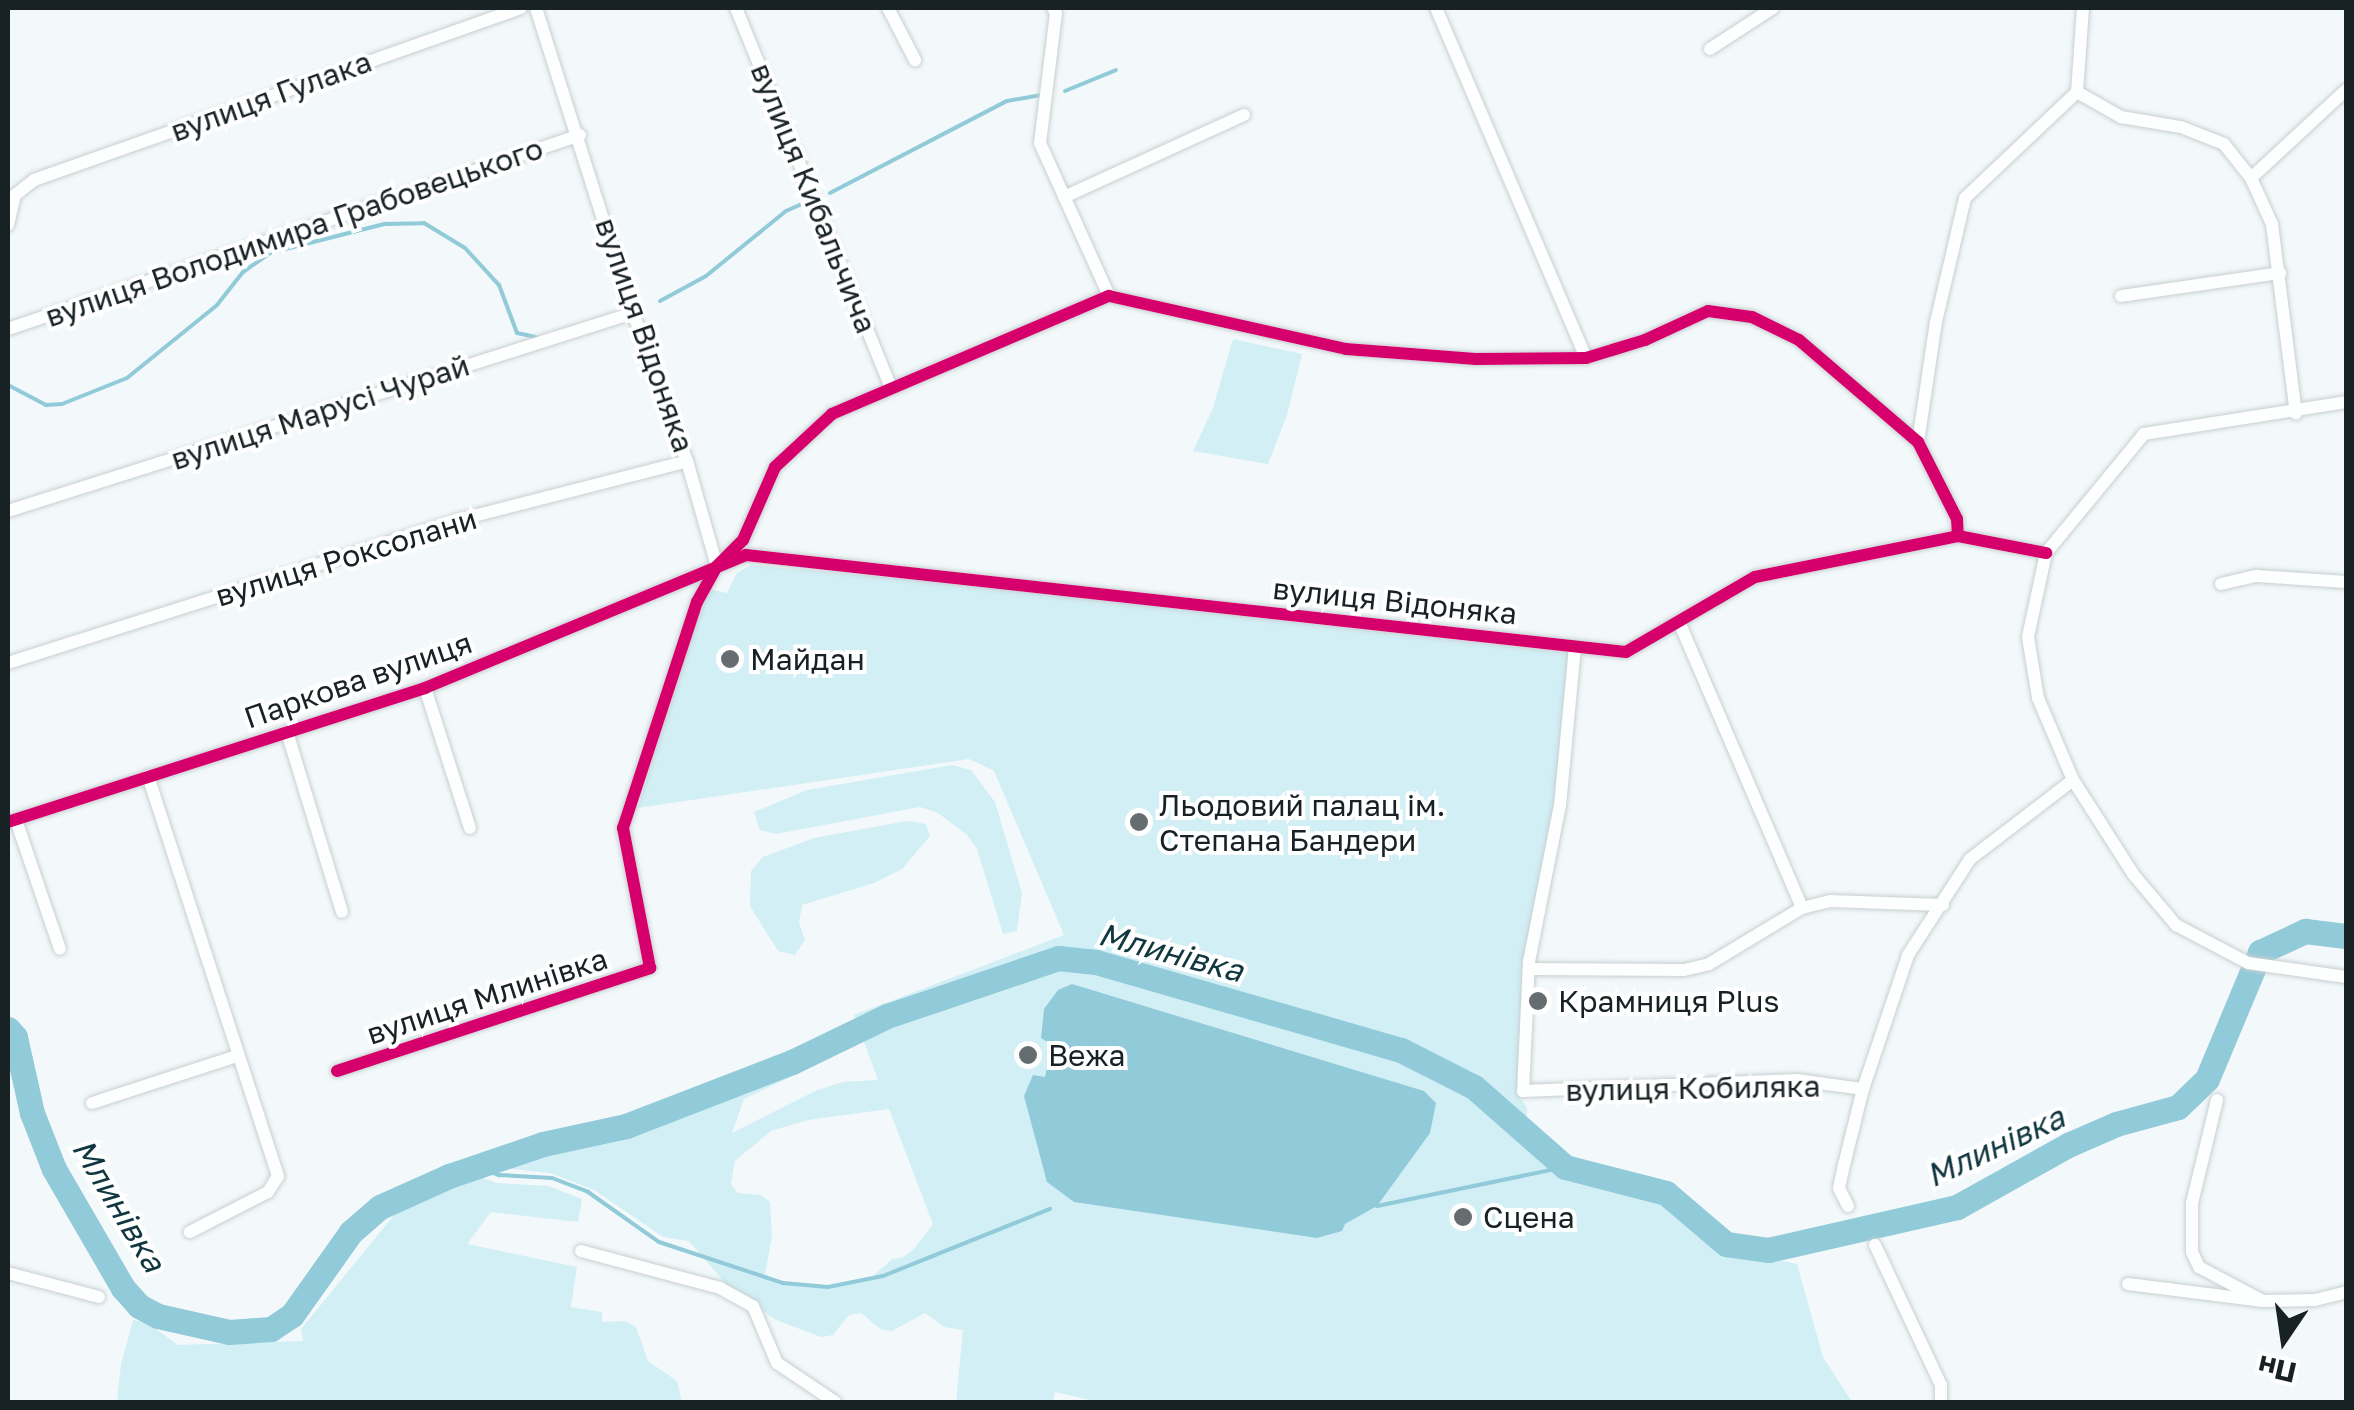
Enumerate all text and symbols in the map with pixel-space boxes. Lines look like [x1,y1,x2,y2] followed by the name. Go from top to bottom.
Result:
[166,43,376,149] street label: вулиця Гулака
[743,58,885,338] street label: вулиця Кибальчича
[41,130,547,334] street label: вулиця Володимира Грабовецького
[588,213,702,457] street label: вулиця Відоняка
[166,347,474,477] street label: вулиця Марусі Чурай
[211,500,481,614] street label: вулиця Роксолани
[1271,570,1519,632] street label: вулиця Відоняка
[239,624,477,736] street label: Паркова вулиця
[750,641,865,677] place label: Майдан
[719,648,741,670] marker: Майдан
[1159,787,1446,858] place label: Льодовий палац ім. Степана Бандери
[1128,811,1150,833] marker: Льодовий палац ім. Степана Бандери
[1095,914,1247,990] water label: Млинівка
[362,940,612,1052] street label: вулиця Млинівка
[1558,983,1779,1019] place label: Крамниця Plus
[1527,990,1549,1012] marker: Крамниця Plus
[1048,1037,1126,1073] place label: Вежа
[1017,1044,1039,1066] marker: Вежа
[1565,1068,1821,1108] street label: вулиця Кобиляка
[1920,1097,2070,1195] water label: Млинівка
[64,1132,174,1278] water label: Млинівка
[1483,1199,1575,1235] place label: Сцена
[1452,1206,1474,1228] marker: Сцена
[2234,1290,2334,1390] north arrow
[2255,1349,2299,1390] text: Пн

